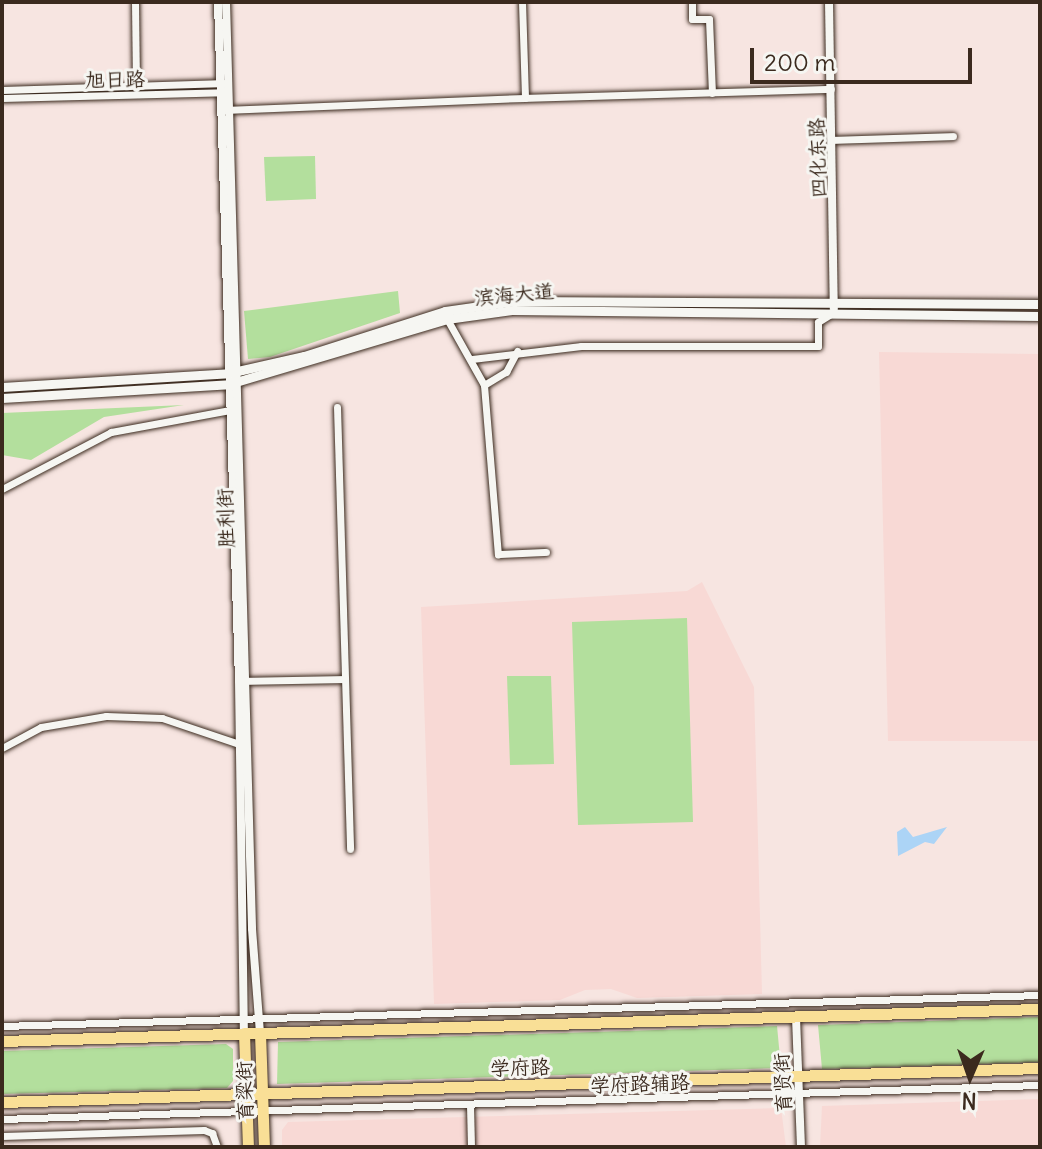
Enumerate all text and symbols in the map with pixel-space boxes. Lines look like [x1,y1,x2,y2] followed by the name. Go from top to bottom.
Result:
[754,32,976,82] scale bar
[764,47,836,77] text: 200 m
[85,66,145,92] street label: 旭日路
[804,118,830,198] street label: 四化东路
[473,279,555,309] street label: 滨海大道
[212,488,238,548] street label: 胜利街
[930,1037,1010,1117] north arrow
[768,1052,796,1114] street label: 育贤街
[490,1054,550,1080] street label: 学府路
[231,1061,257,1121] street label: 育梁街
[590,1069,690,1097] street label: 学府路辅路
[961,1087,977,1115] text: N

